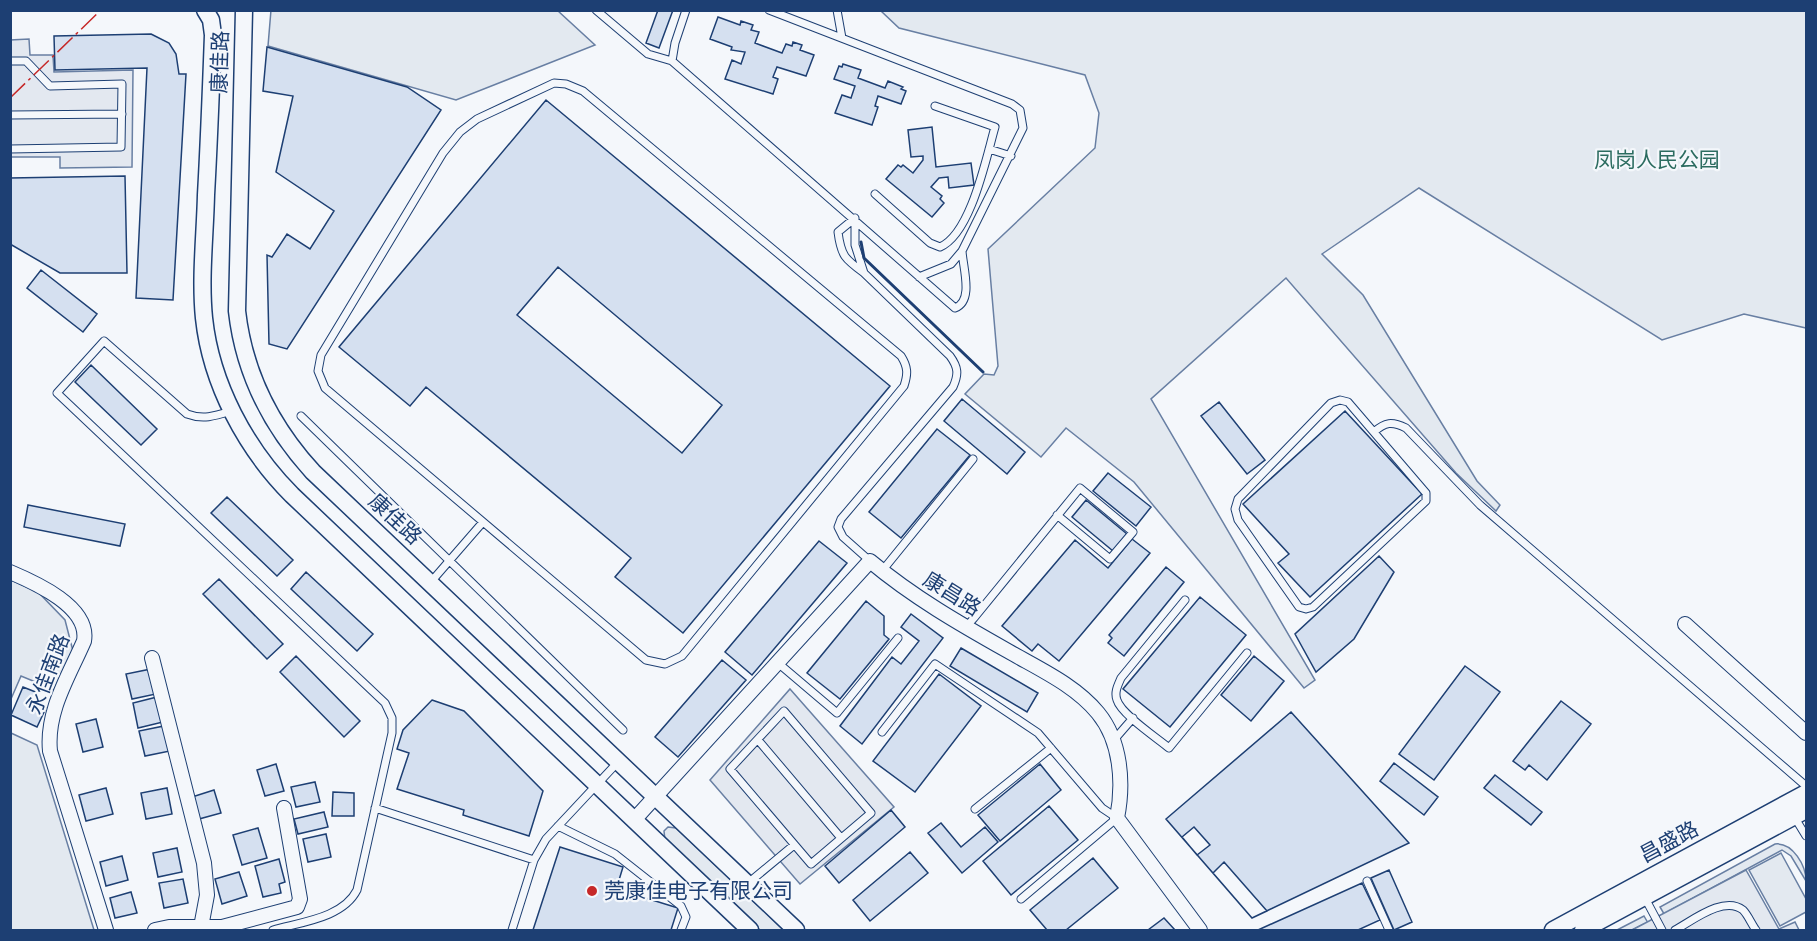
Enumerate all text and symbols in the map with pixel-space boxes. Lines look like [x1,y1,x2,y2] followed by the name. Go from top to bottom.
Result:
[204,30,235,94] street label: 康佳路
[1594,145,1720,174] park label: 凤岗人民公园
[362,487,428,551] street label: 康佳路
[918,565,987,623] street label: 康昌路
[19,629,76,718] street label: 永佳南路
[1634,814,1703,869] street label: 昌盛路
[604,876,793,905] place label: 莞康佳电子有限公司
[585,884,599,898] marker: 莞康佳电子有限公司

